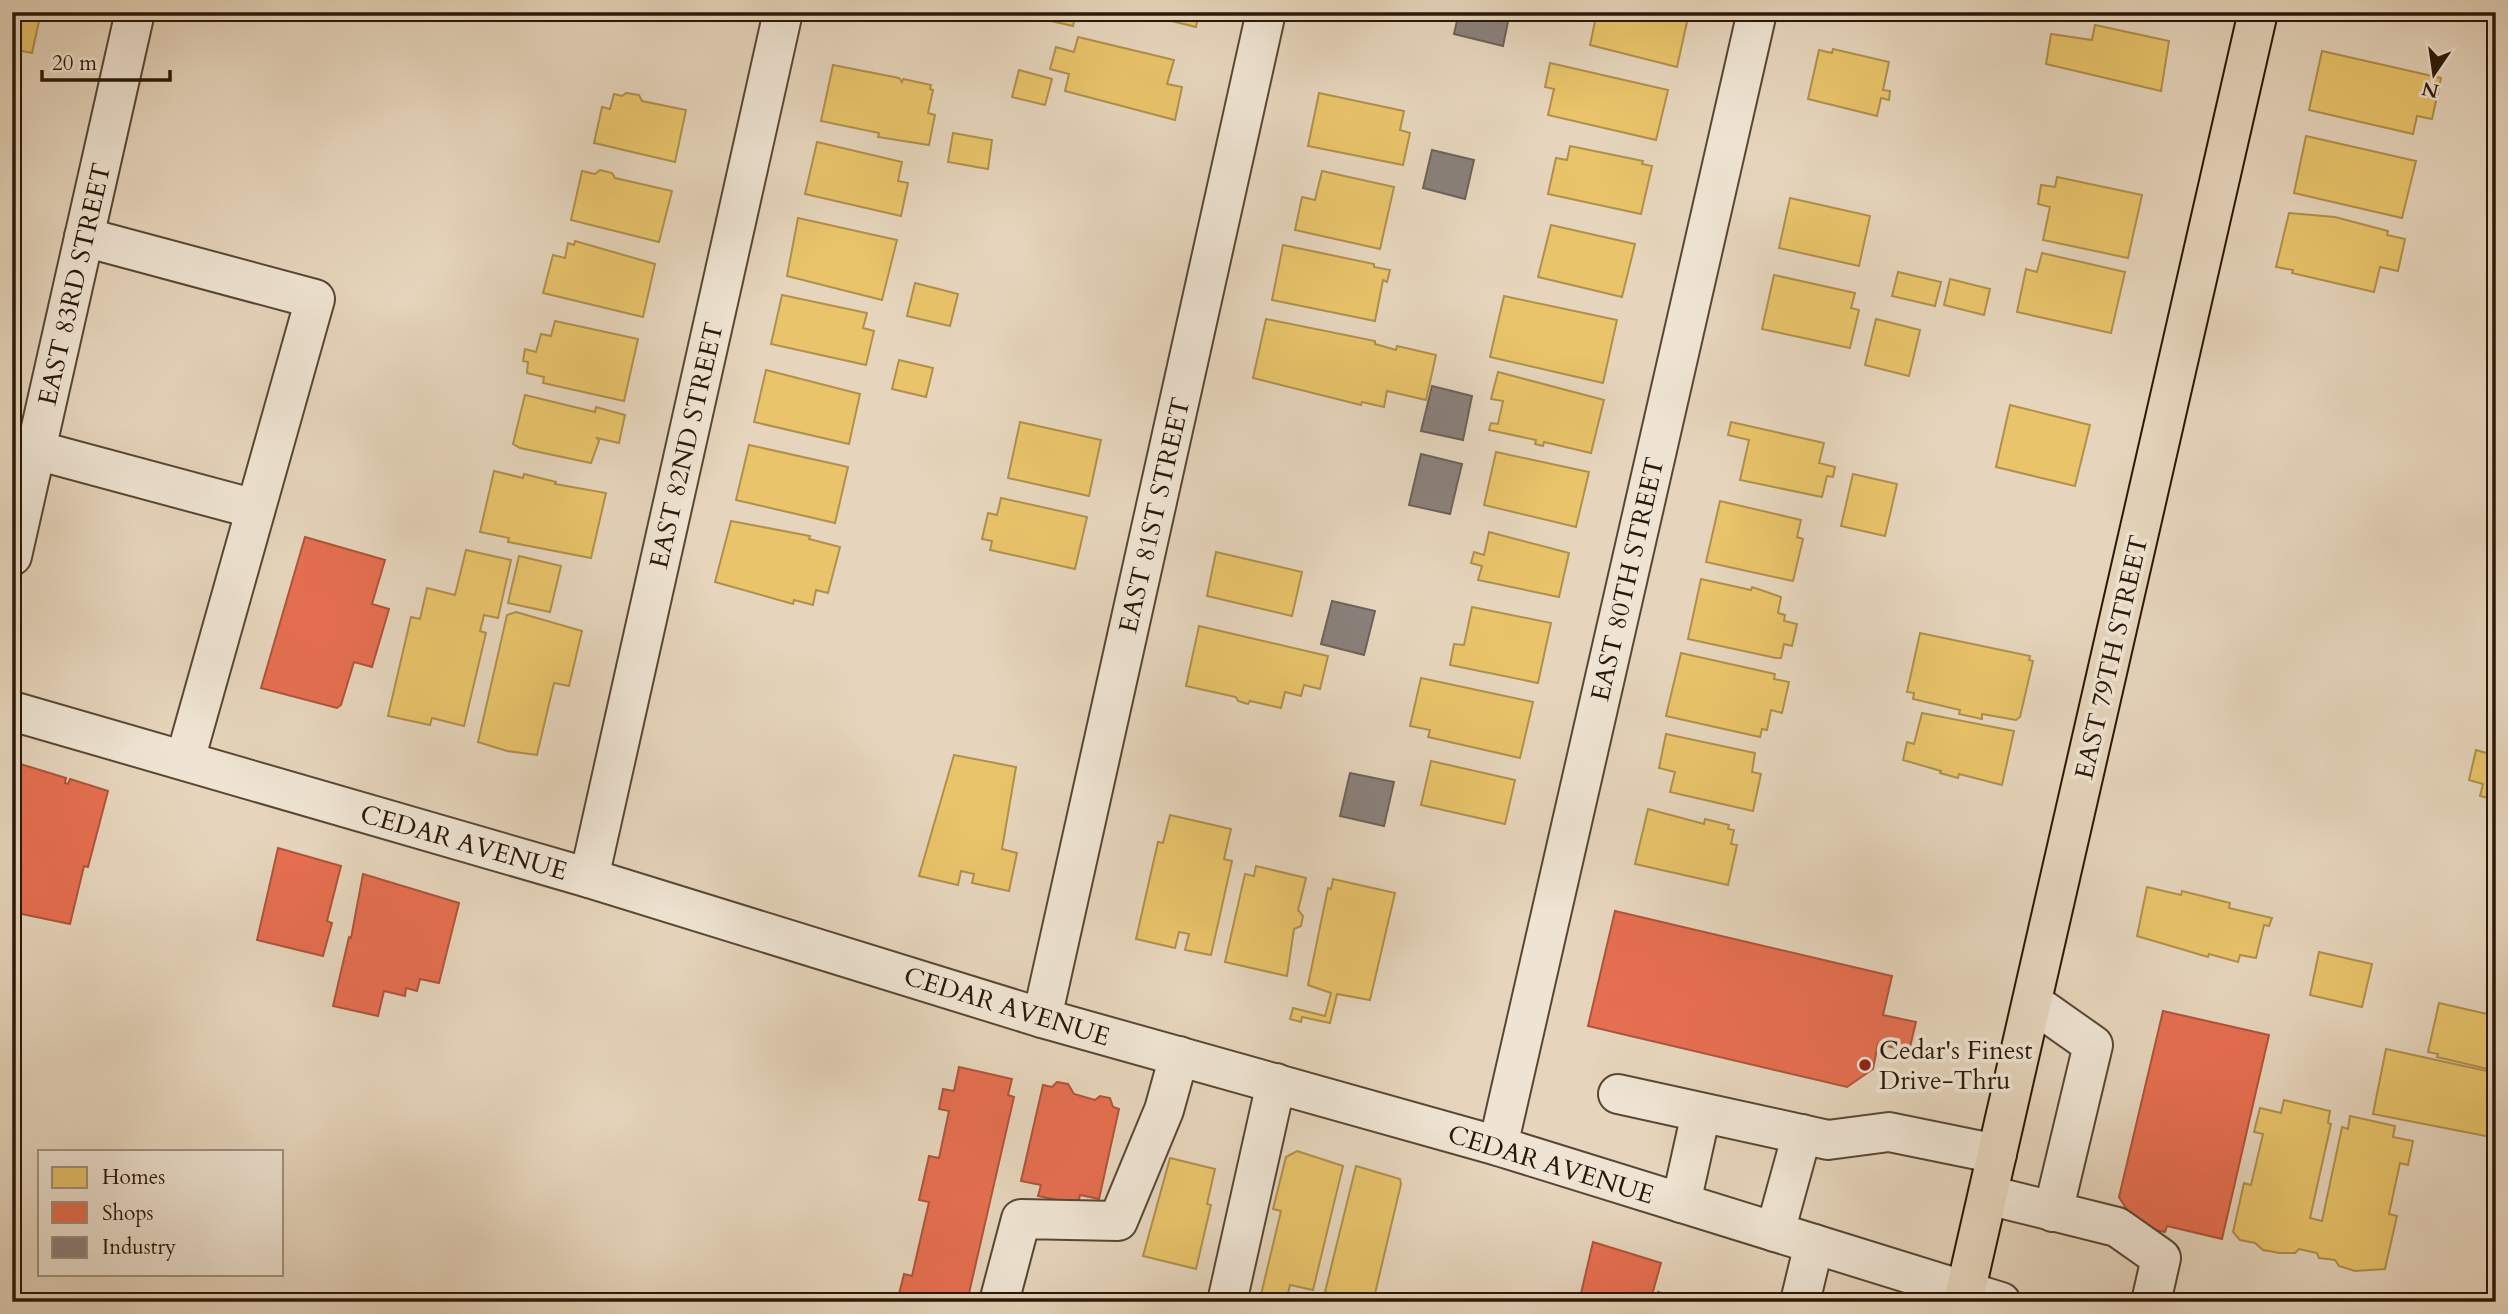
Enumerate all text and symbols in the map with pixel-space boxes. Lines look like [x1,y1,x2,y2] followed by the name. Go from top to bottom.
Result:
[42,38,170,82] scale bar
[2400,38,2470,108] north arrow
[52,49,97,78] text: 20 m
[2419,75,2441,104] text: N
[30,160,119,409] street label: EAST 83RD STREET
[641,318,732,572] street label: EAST 82ND STREET
[1110,394,1199,636] street label: EAST 81ST STREET
[1582,454,1673,705] street label: EAST 80TH STREET
[2066,532,2157,783] street label: EAST 79TH STREET
[356,796,571,889] street label: CEDAR AVENUE
[900,959,1114,1054] street label: CEDAR AVENUE
[1879,1033,2032,1098] place label: Cedar's Finest Drive-Thru
[1857,1057,1873,1073] marker: Cedar's Finest Drive-Thru
[1444,1117,1658,1212] street label: CEDAR AVENUE
[38,1150,284,1276] legend
[102,1163,165,1192] text: Homes
[102,1199,154,1228] text: Shops
[102,1233,176,1262] text: Industry

